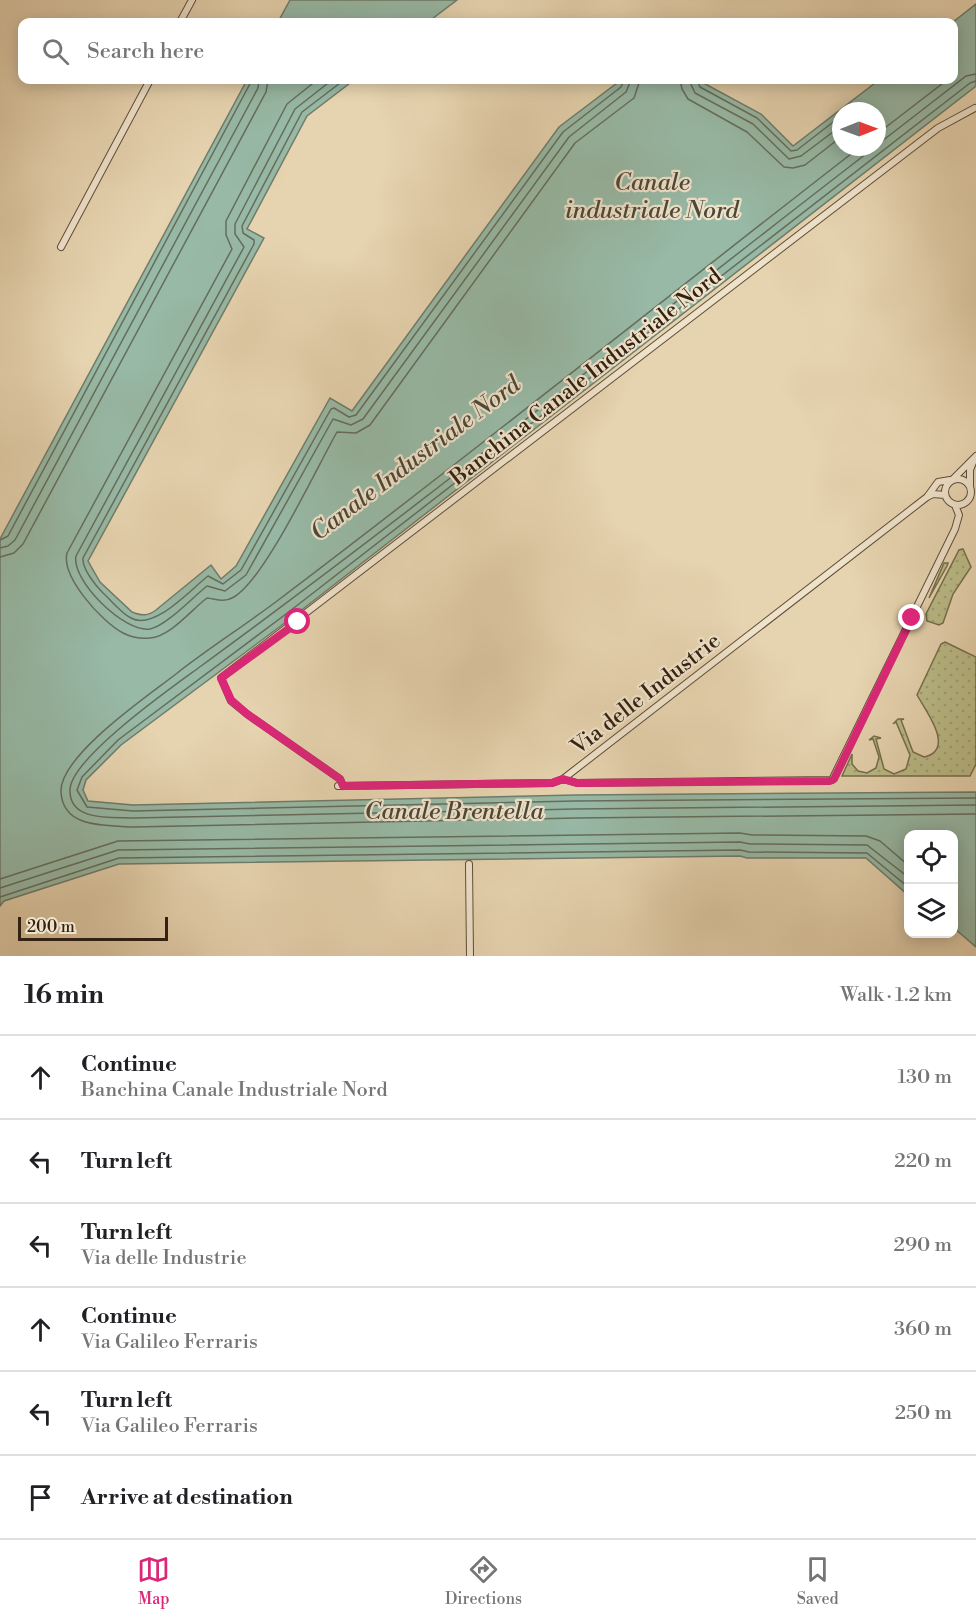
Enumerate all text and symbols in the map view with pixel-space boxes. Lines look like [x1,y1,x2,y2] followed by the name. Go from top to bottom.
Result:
[18,18,958,84] search box
[39,35,72,68] icon: search
[87,38,204,65] text: Search here
[832,102,886,156] north arrow
[565,168,740,226] water label: Canale industriale Nord
[444,262,728,492] street label: Banchina Canale Industriale Nord
[305,369,528,548] water label: Canale Industriale Nord
[898,604,924,630] route end
[284,608,310,634] route start
[565,627,726,761] street label: Via delle Industrie
[365,797,544,827] water label: Canale Brentella
[904,830,958,938] map controls
[904,830,958,884] button: locate
[904,884,958,938] button: layers
[18,914,168,941] scale bar
[27,917,75,937] text: 200 m
[24,979,104,1011] text: 16 min
[840,983,952,1008] text: Walk · 1.2 km
[81,1051,177,1078] text: Continue
[24,1061,57,1094] icon: ahead
[897,1065,952,1090] text: 130 m
[81,1078,388,1103] text: Banchina Canale Industriale Nord
[24,1145,57,1178] icon: left
[81,1148,172,1175] text: Turn left
[894,1149,952,1174] text: 220 m
[81,1219,172,1246] text: Turn left
[24,1229,57,1262] icon: left
[894,1233,952,1258] text: 290 m
[81,1246,247,1271] text: Via delle Industrie
[81,1303,177,1330] text: Continue
[24,1313,57,1346] icon: ahead
[894,1317,952,1342] text: 360 m
[81,1330,258,1355] text: Via Galileo Ferraris
[81,1387,172,1414] text: Turn left
[24,1397,57,1430] icon: left
[895,1401,952,1426] text: 250 m
[81,1414,258,1439] text: Via Galileo Ferraris
[24,1481,57,1514] icon: arrive
[81,1484,293,1511] text: Arrive at destination
[137,1553,170,1609] tab: Map
[445,1553,522,1609] tab: Directions
[797,1553,839,1609] tab: Saved

